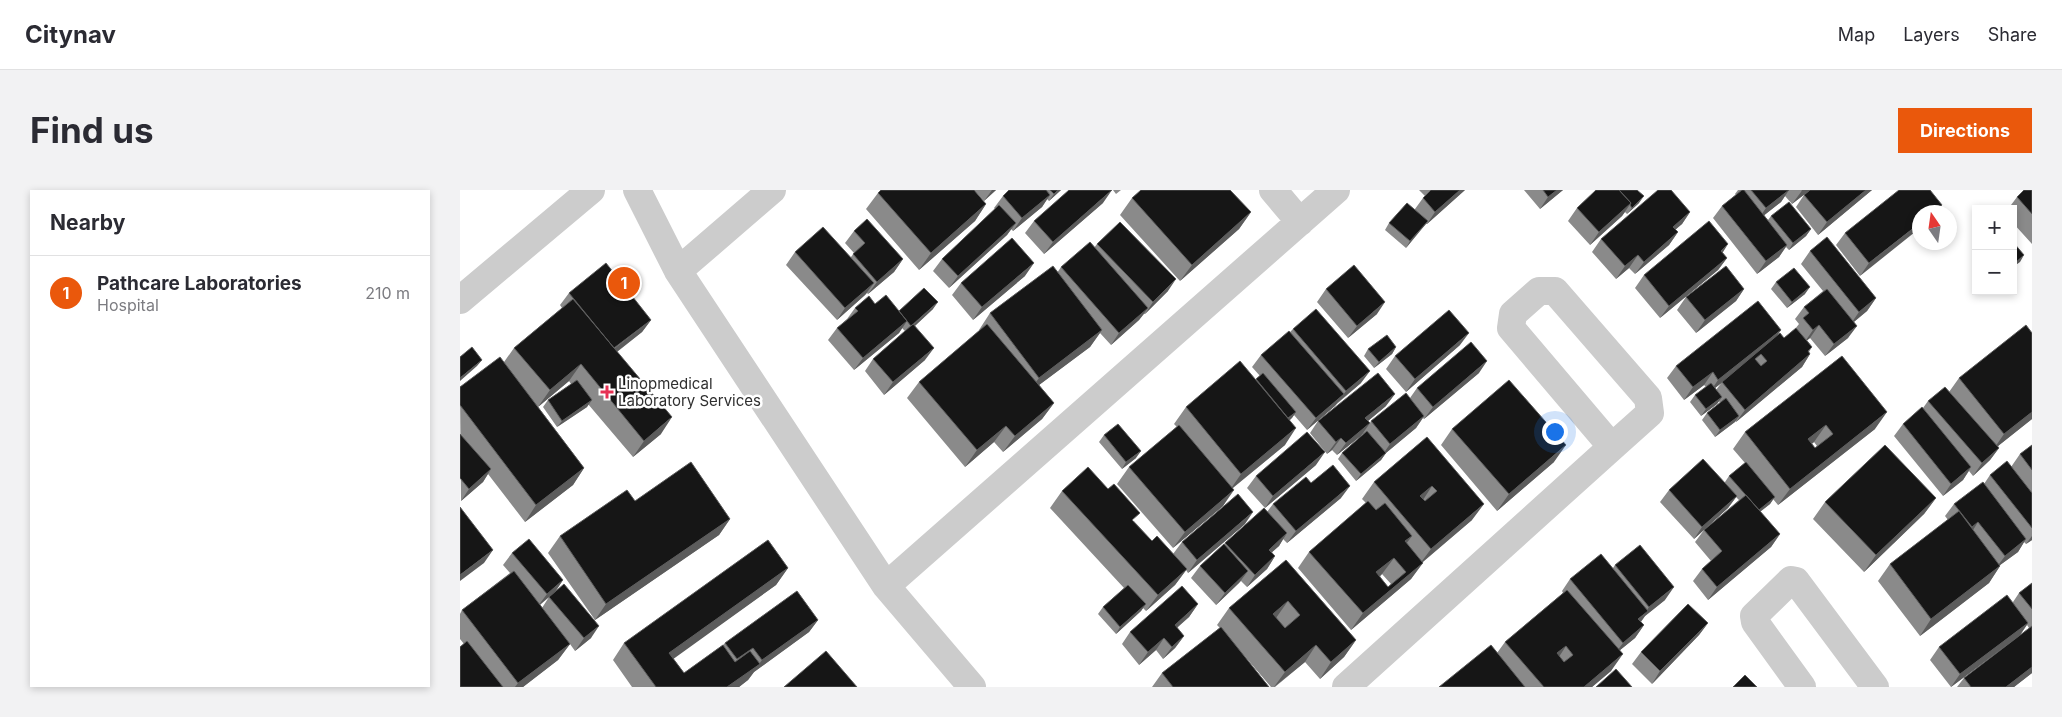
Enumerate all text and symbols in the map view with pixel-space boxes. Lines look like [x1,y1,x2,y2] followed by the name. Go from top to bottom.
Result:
[25,20,116,49] text: Citynav
[1838,24,1875,45] text: Map
[1903,24,1960,45] text: Layers
[1988,24,2037,45] text: Share
[1898,108,2032,153] button: Directions
[30,109,154,151] text: Find us
[1912,205,1957,250] north arrow
[1972,205,2017,295] map controls
[1972,205,2017,250] button: +
[50,210,125,235] text: Nearby
[1972,250,2017,295] button: −
[608,264,640,302] pin: 1
[97,272,302,295] text: Pathcare Laboratories
[63,283,69,303] text: 1
[365,283,410,303] text: 210 m
[97,295,159,315] text: Hospital
[618,374,761,410] place label: Linopmedical Laboratory Services
[600,385,614,399] marker: Linopmedical Laboratory Services
[1542,419,1568,445] your location

